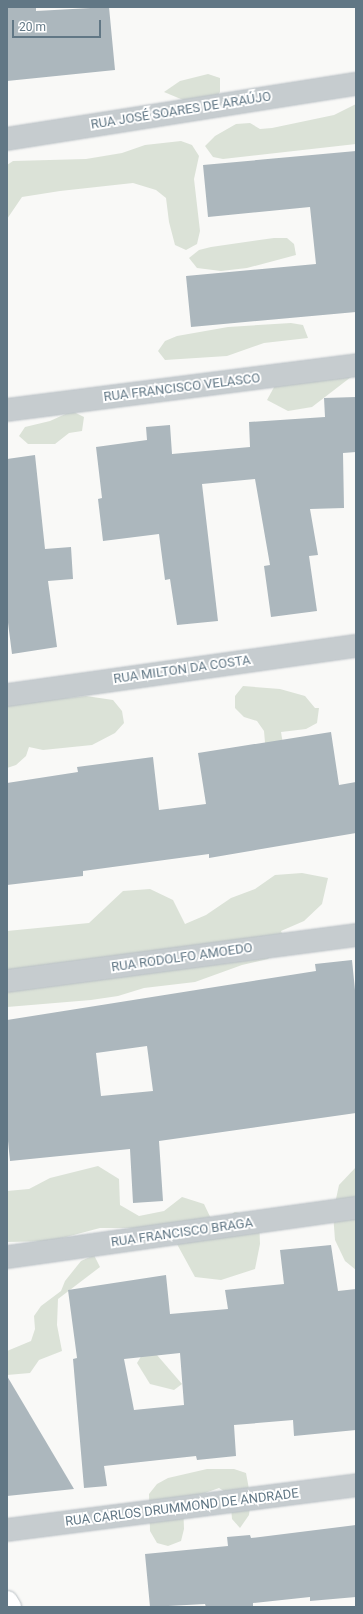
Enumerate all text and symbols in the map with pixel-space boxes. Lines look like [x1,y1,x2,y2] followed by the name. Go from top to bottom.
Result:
[14,12,103,38] scale bar
[19,20,46,34] text: 20 m
[90,89,272,133] street label: RUA JOSÉ SOARES DE ARAÚJO
[103,371,261,405] street label: RUA FRANCISCO VELASCO
[113,653,251,687] street label: RUA MILTON DA COSTA
[110,940,254,976] street label: RUA RODOLFO AMOEDO
[110,1215,254,1251] street label: RUA FRANCISCO BRAGA
[64,1486,300,1530] street label: RUA CARLOS DRUMMOND DE ANDRADE

